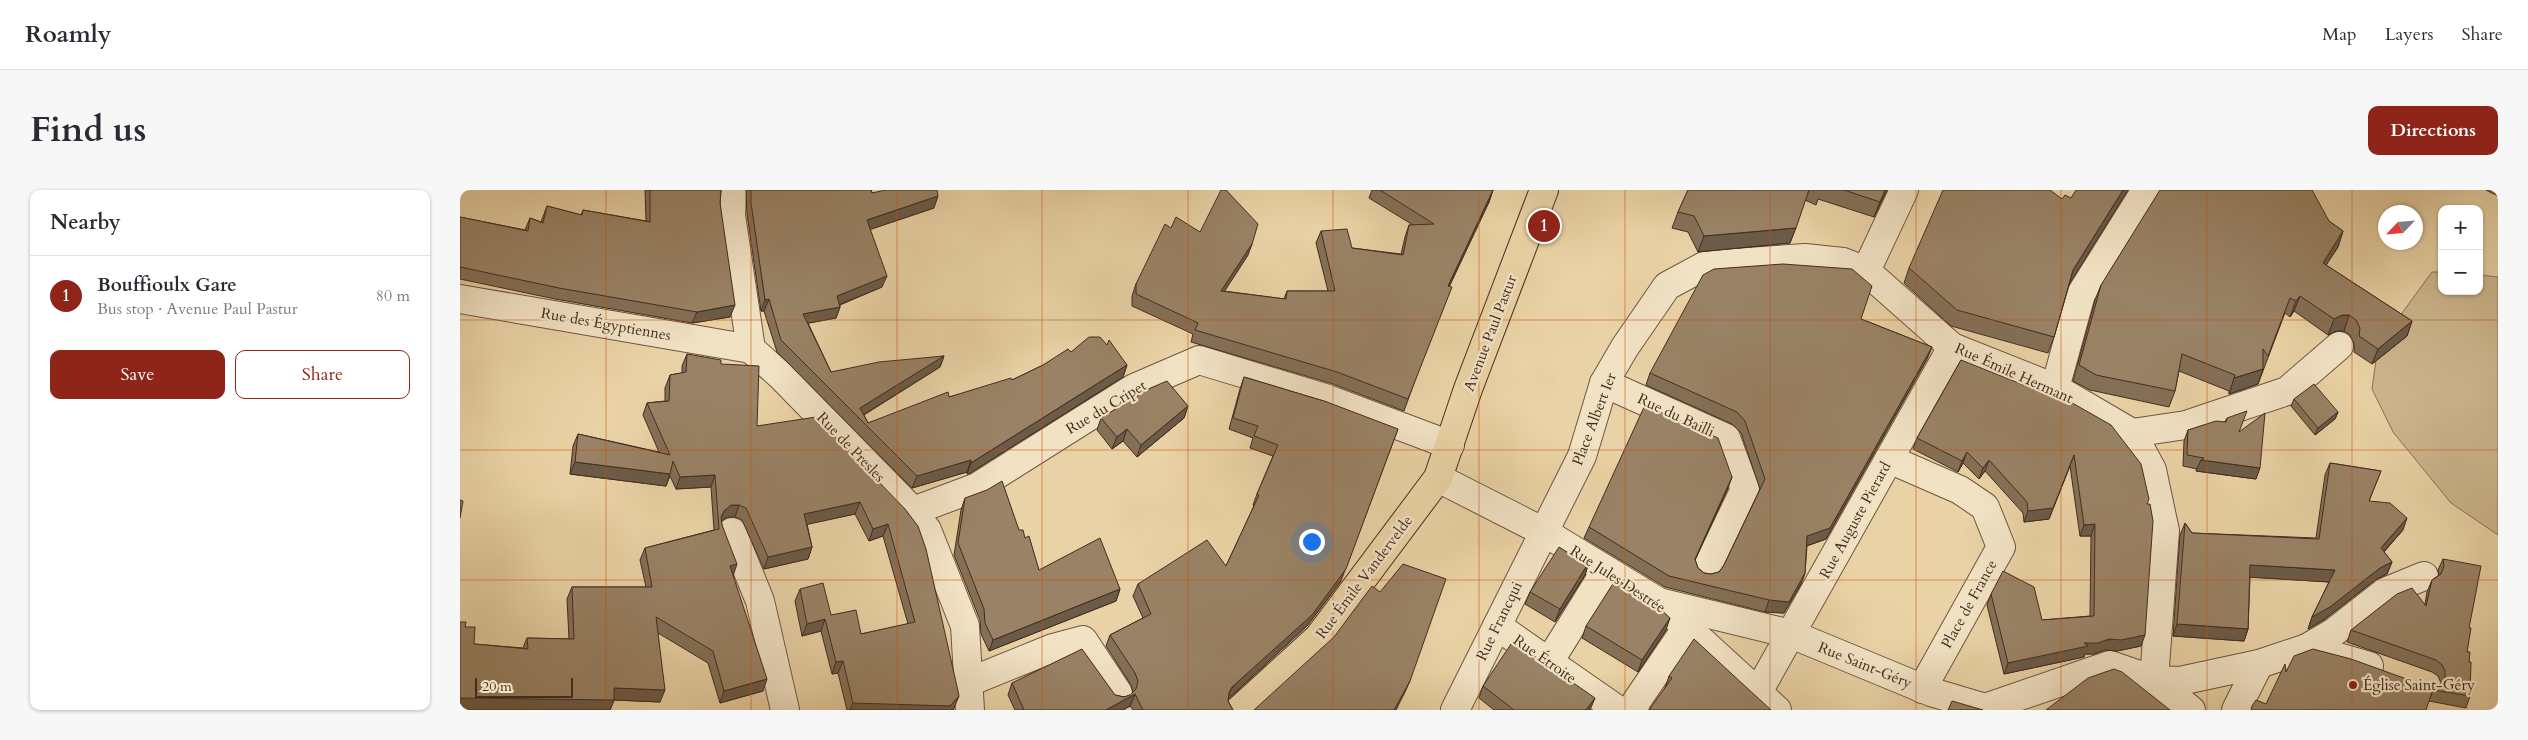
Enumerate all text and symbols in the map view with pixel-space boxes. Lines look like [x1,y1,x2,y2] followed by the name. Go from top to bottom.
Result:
[25,18,111,51] text: Roamly
[2322,22,2357,47] text: Map
[2385,22,2434,47] text: Layers
[2462,22,2503,47] text: Share
[30,106,146,154] text: Find us
[2368,106,2498,155] button: Directions
[2378,205,2423,250] north arrow
[2438,205,2483,295] map controls
[2438,205,2483,250] button: +
[1528,207,1560,245] pin: 1
[50,208,121,237] text: Nearby
[2438,250,2483,295] button: −
[97,272,237,298] text: Bouffioulx Gare
[1459,272,1522,394] street label: Avenue Paul Pastur
[62,285,70,307] text: 1
[376,285,410,307] text: 80 m
[97,298,298,320] text: Bus stop · Avenue Paul Pastur
[539,303,673,345] street label: Rue des Égyptiennes
[1952,338,2077,408] street label: Rue Émile Hermant
[50,350,225,399] button: Save
[235,350,410,399] button: Share
[1567,369,1621,468] street label: Place Albert Ier
[1062,375,1150,439] street label: Rue du Cripet
[1634,389,1718,441] street label: Rue du Bailli
[813,408,889,486] street label: Rue de Presles
[1815,458,1895,582] street label: Rue Auguste Pierard
[1311,511,1417,643] street label: Rue Émile Vandervelde
[1299,529,1325,555] your location
[1566,541,1670,618] street label: Rue Jules Destrée
[1936,556,2002,652] street label: Place de France
[1471,578,1527,664] street label: Rue Francqui
[1509,630,1581,688] street label: Rue Étroite
[1815,637,1915,693] street label: Rue Saint-Géry
[475,675,572,698] scale bar
[2363,675,2475,695] place label: Église Saint-Géry
[482,677,512,696] text: 20 m
[2347,679,2359,691] marker: Église Saint-Géry

